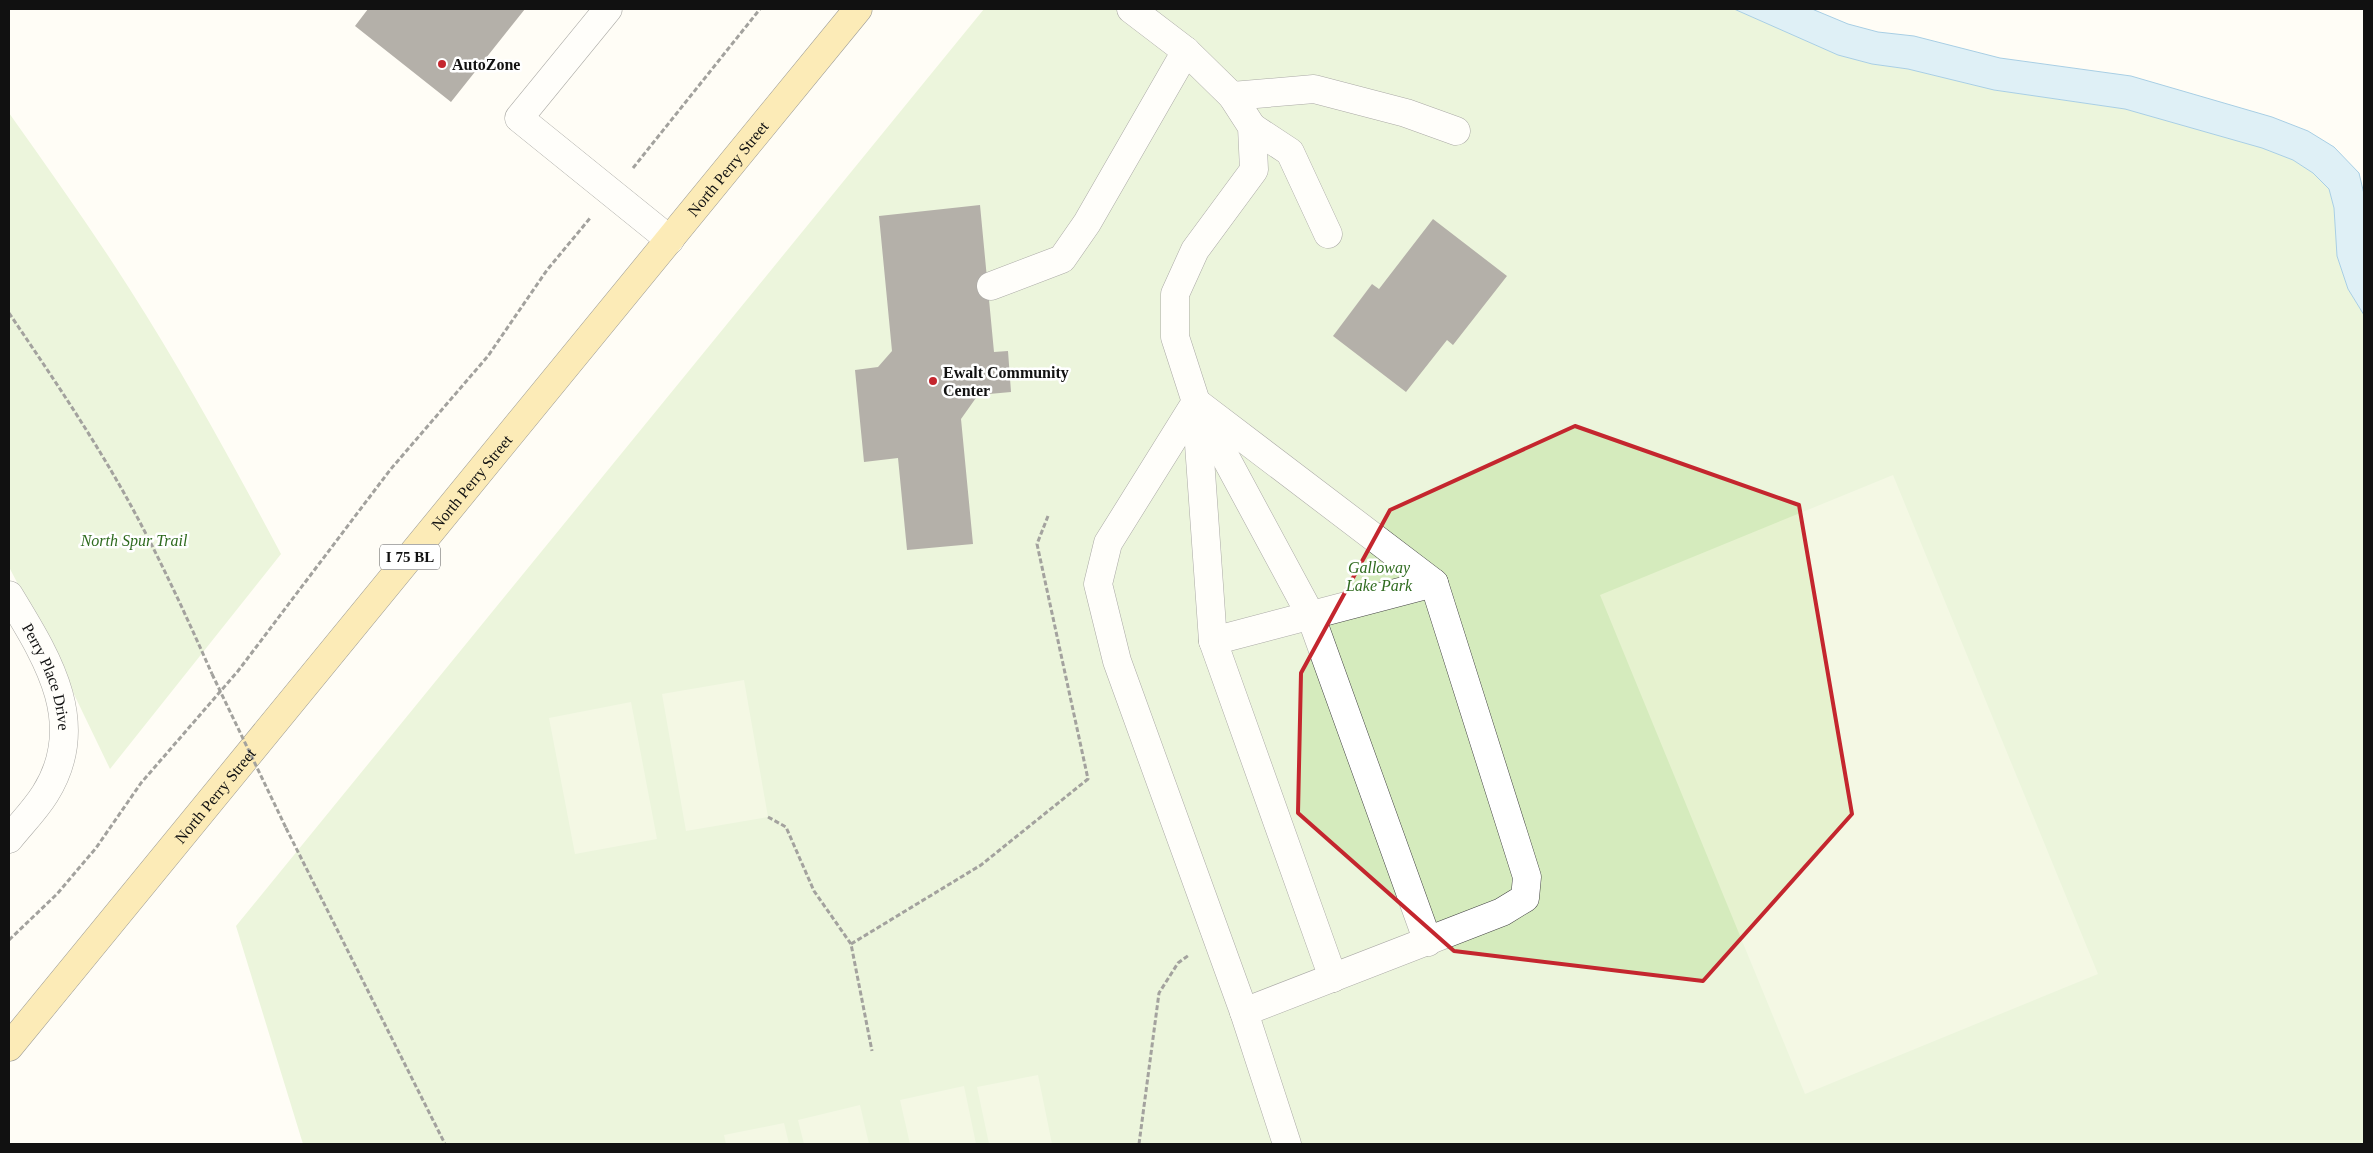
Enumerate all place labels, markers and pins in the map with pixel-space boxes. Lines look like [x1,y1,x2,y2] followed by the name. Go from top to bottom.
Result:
[452,56,520,73] place label: AutoZone
[436,58,448,70] marker: AutoZone
[943,364,1069,399] place label: Ewalt Community Center
[927,375,939,387] marker: Ewalt Community Center

